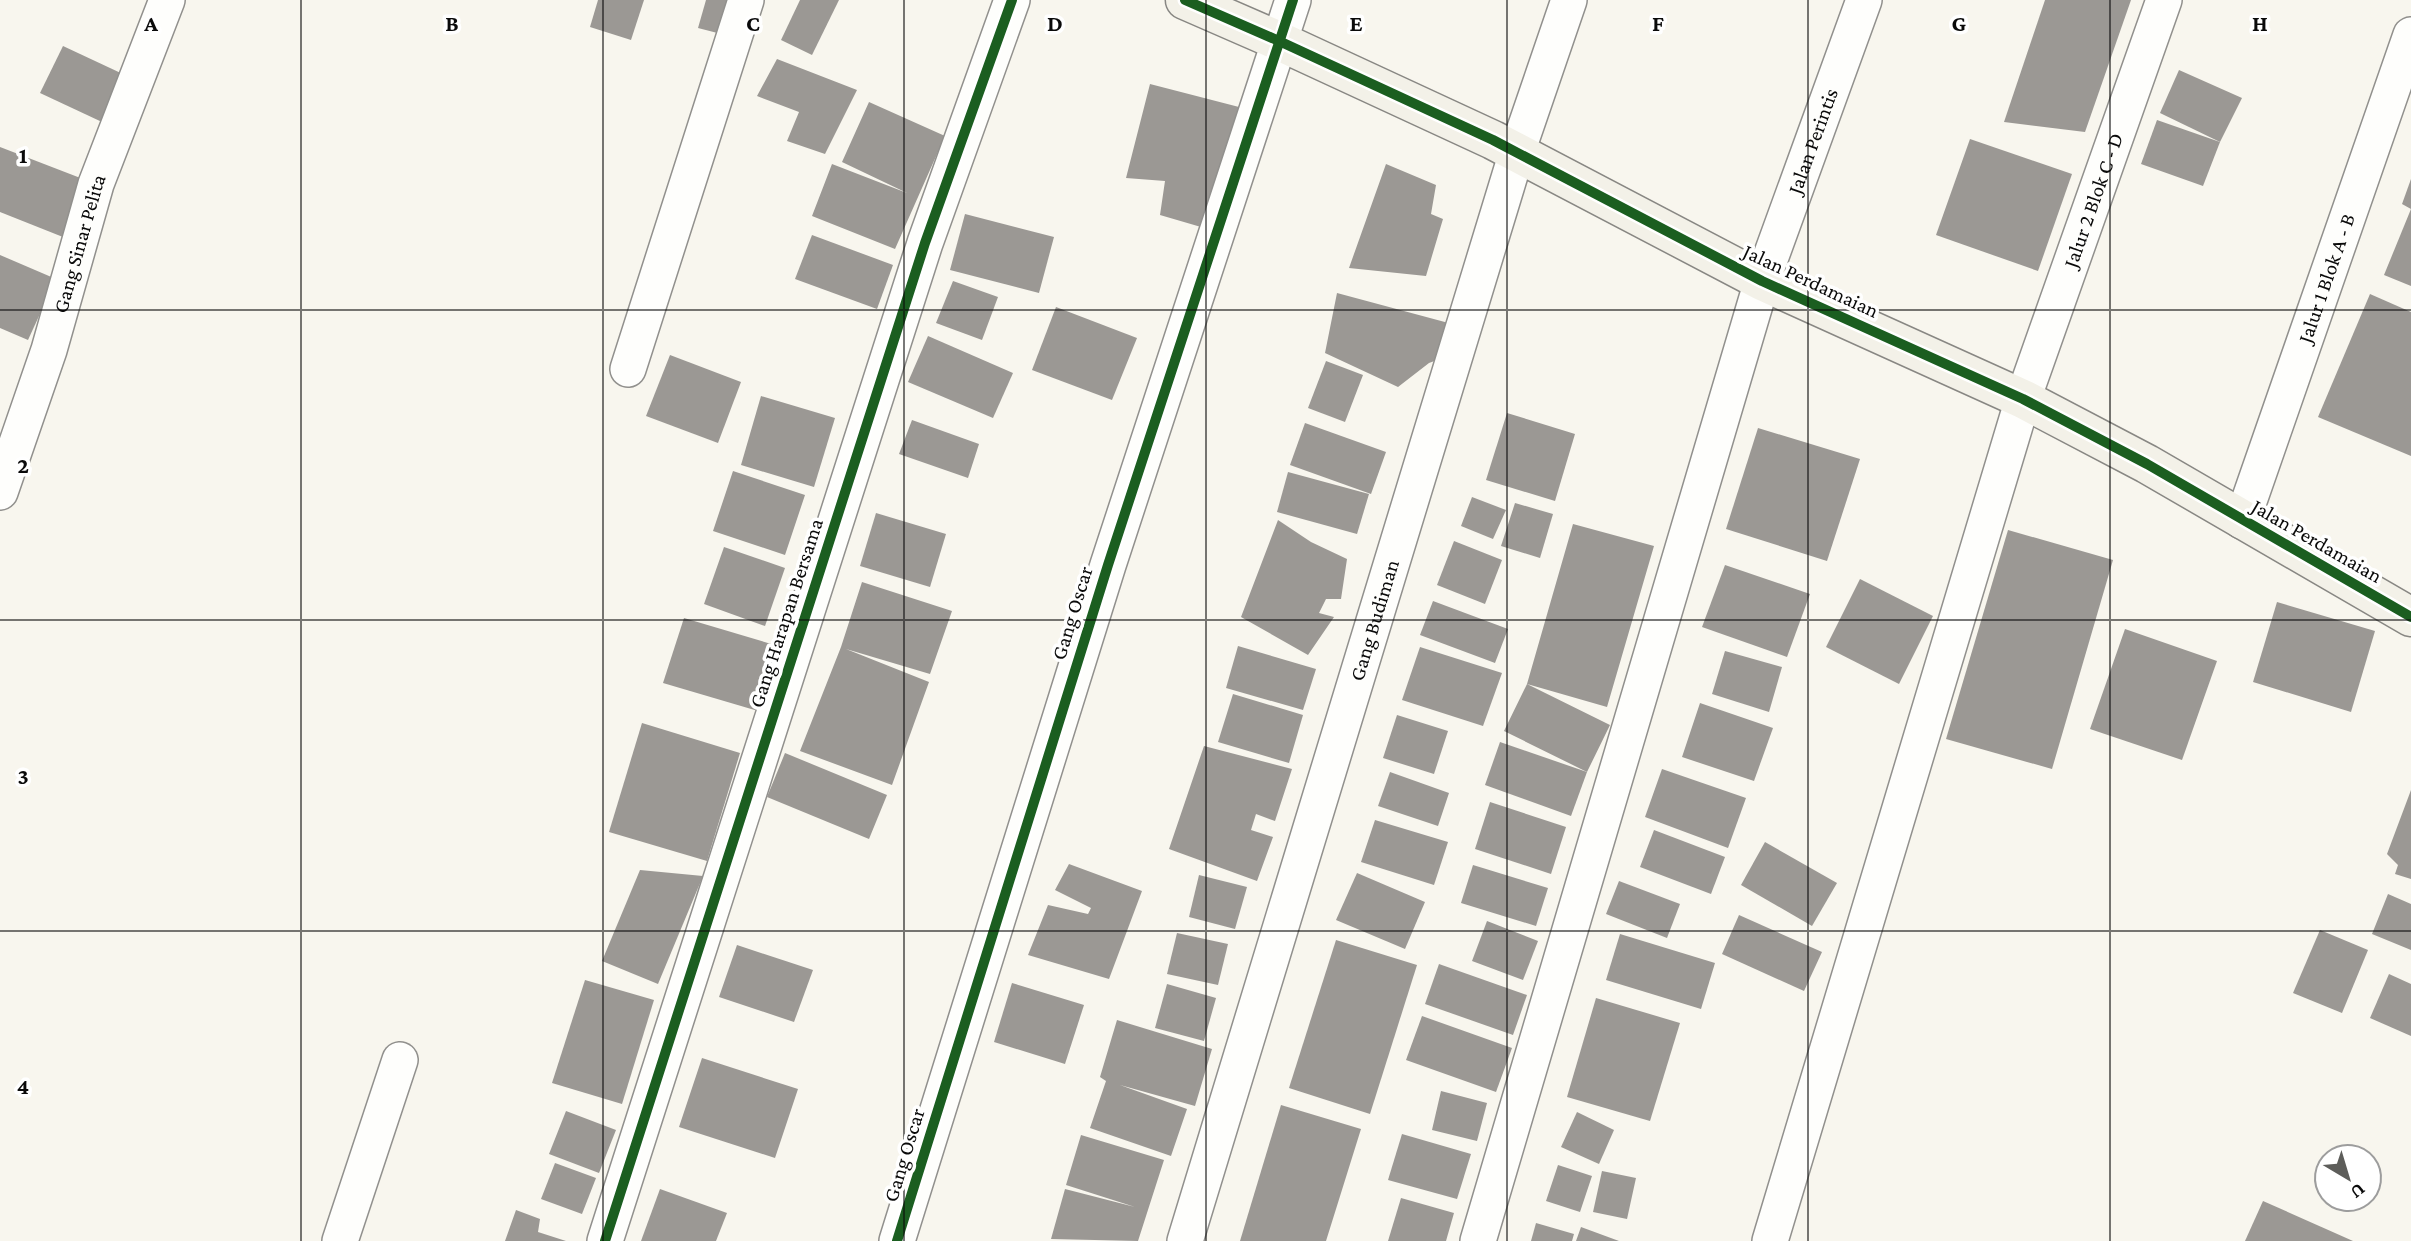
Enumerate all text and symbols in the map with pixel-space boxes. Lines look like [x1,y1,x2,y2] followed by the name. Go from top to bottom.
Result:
[143,10,158,36] text: A
[445,10,459,36] text: B
[746,10,760,36] text: C
[1047,10,1063,36] text: D
[1349,10,1363,36] text: E
[1652,10,1664,36] text: F
[1952,10,1967,36] text: G
[2252,10,2268,36] text: H
[1782,85,1843,199] street label: Jalan Perintis
[2058,130,2128,273] street label: Jalur 2 Blok C - D
[19,142,28,168] text: 1
[48,170,111,316] street label: Gang Sinar Pelita
[2292,210,2360,348] street label: Jalur 1 Blok A - B
[1738,238,1883,323] street label: Jalan Perdamaian
[17,452,29,478] text: 2
[2246,493,2386,588] street label: Jalan Perdamaian
[744,515,828,710] street label: Gang Harapan Bersama
[1344,557,1404,684] street label: Gang Budiman
[1046,563,1098,663] street label: Gang Oscar
[17,763,29,789] text: 3
[17,1073,29,1099] text: 4
[878,1105,930,1205] street label: Gang Oscar
[2313,1143,2383,1213] north arrow
[2347,1179,2370,1203] text: U

